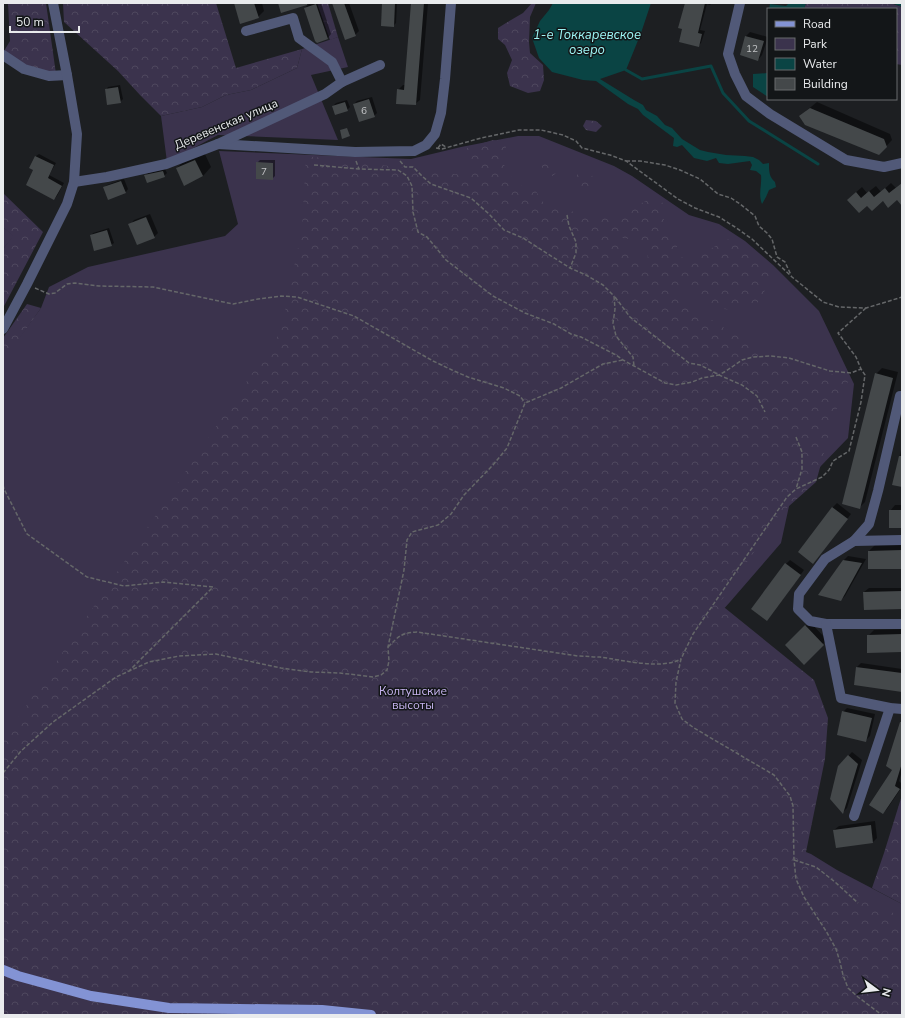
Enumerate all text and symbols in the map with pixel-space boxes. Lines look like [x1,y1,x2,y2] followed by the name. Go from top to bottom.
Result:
[10,8,79,34] scale bar
[767,8,897,100] legend
[16,14,44,30] text: 50 m
[803,16,831,32] text: Road
[533,26,641,59] water label: 1-е Токкаревское озеро
[803,36,828,52] text: Park
[746,42,758,56] house number: 12
[803,56,837,72] text: Water
[803,76,848,92] text: Building
[172,95,280,153] street label: Деревенская улица
[361,104,367,118] house number: 6
[261,165,267,179] house number: 7
[379,683,447,713] park label: Колтушские высоты
[857,970,897,1010] north arrow
[878,987,894,998] text: N

